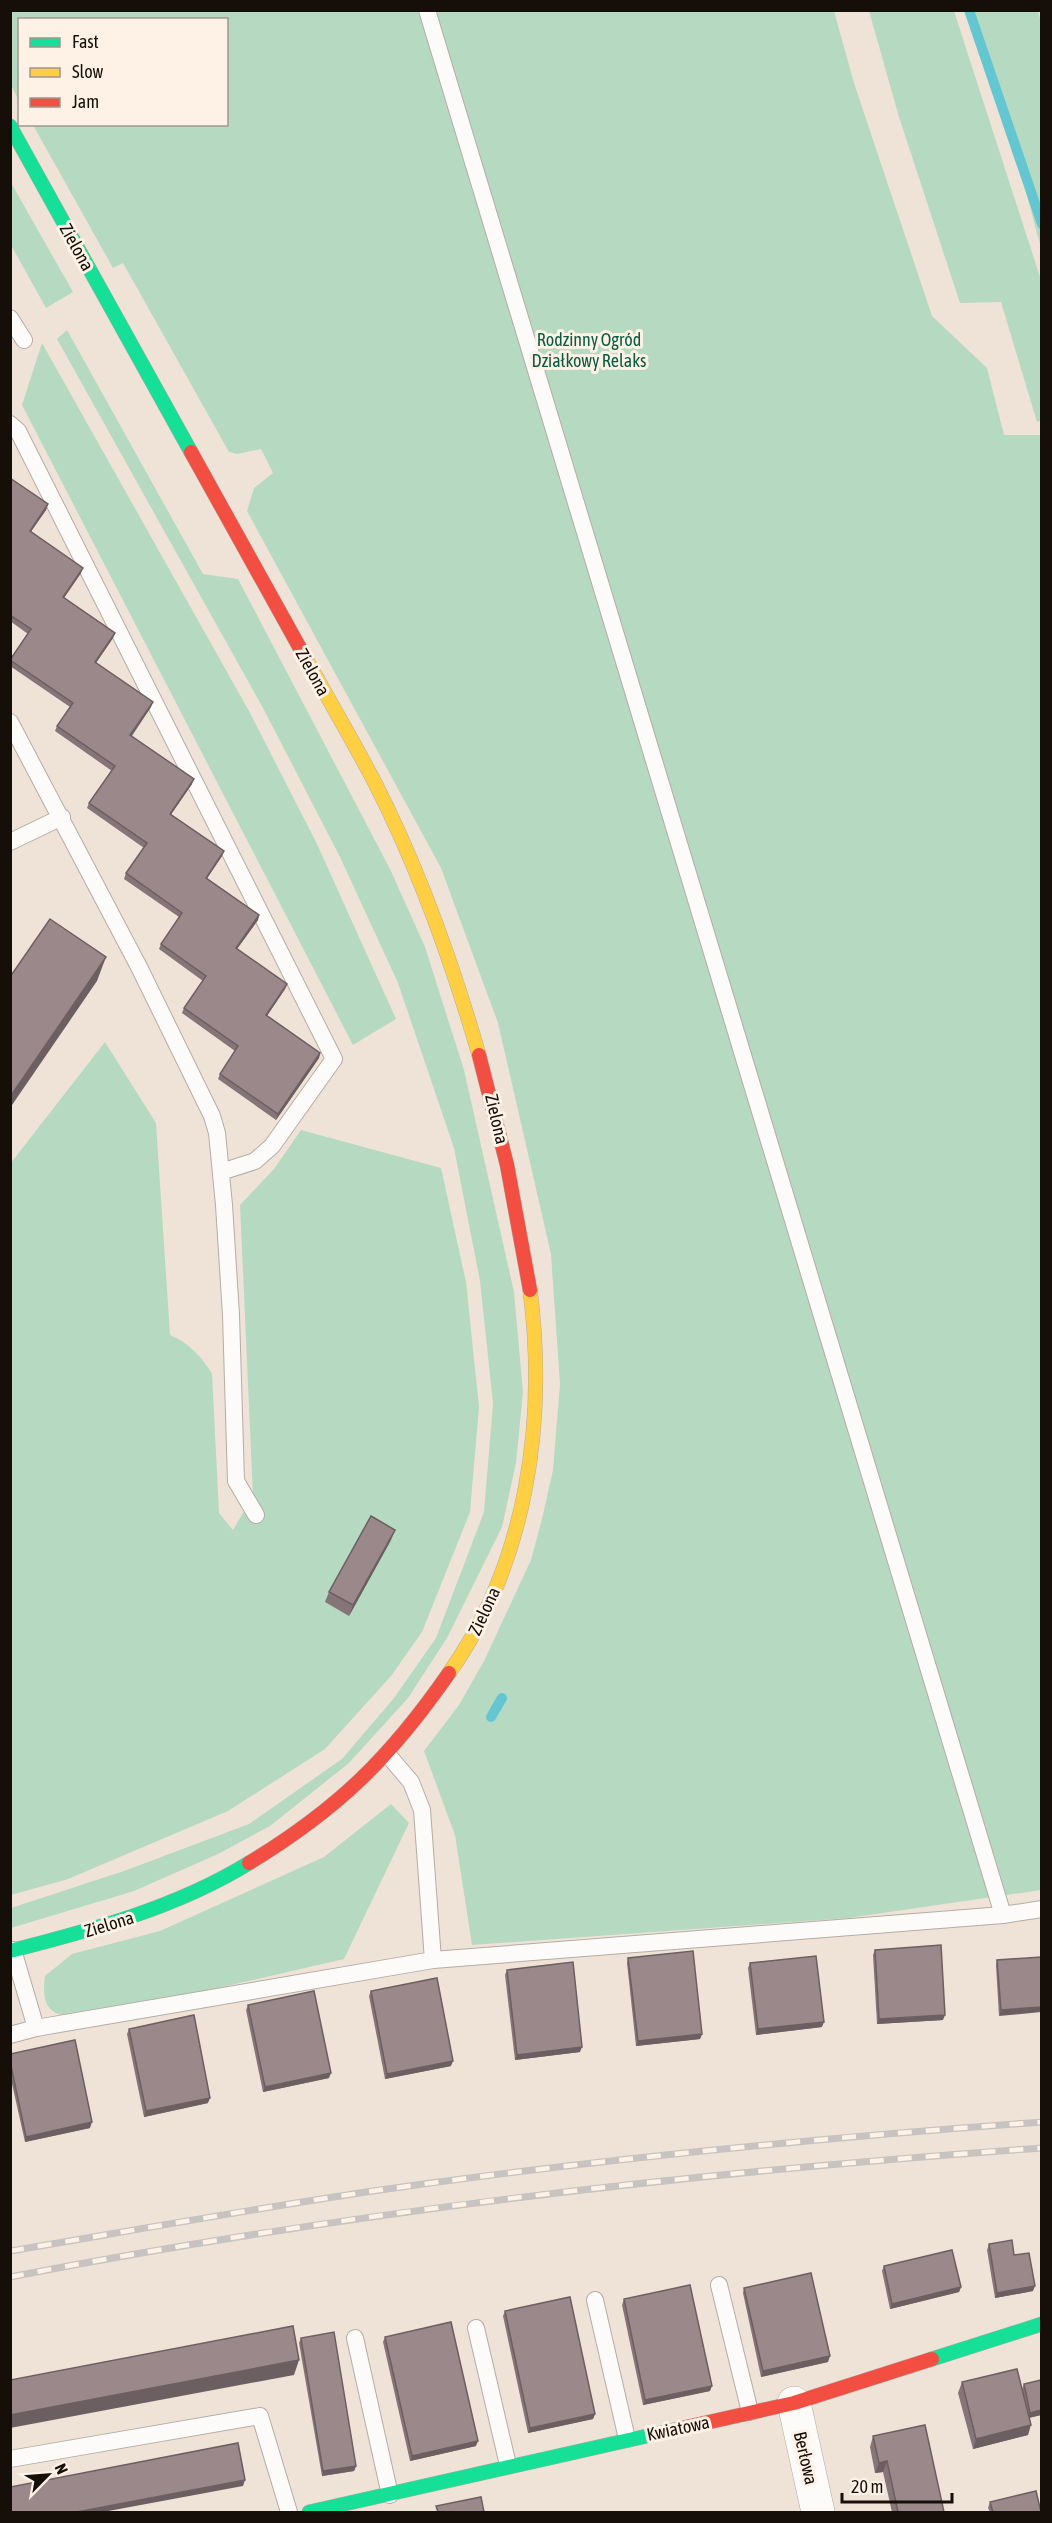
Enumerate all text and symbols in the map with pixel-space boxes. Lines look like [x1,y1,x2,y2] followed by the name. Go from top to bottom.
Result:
[18,18,228,126] legend
[72,31,99,52] text: Fast
[72,61,103,82] text: Slow
[72,91,99,112] text: Jam
[56,220,98,274] street label: Zielona
[532,329,646,371] park label: Rodzinny Ogród Działkowy Relaks
[292,645,334,699] street label: Zielona
[481,1092,513,1146] street label: Zielona
[464,1584,504,1638] street label: Zielona
[82,1907,136,1941] street label: Zielona
[645,2411,711,2445] street label: Kwiatowa
[790,2429,822,2487] street label: Berłowa
[18,2445,78,2505] north arrow
[51,2461,72,2477] text: N
[842,2466,952,2504] scale bar
[851,2476,883,2497] text: 20 m

